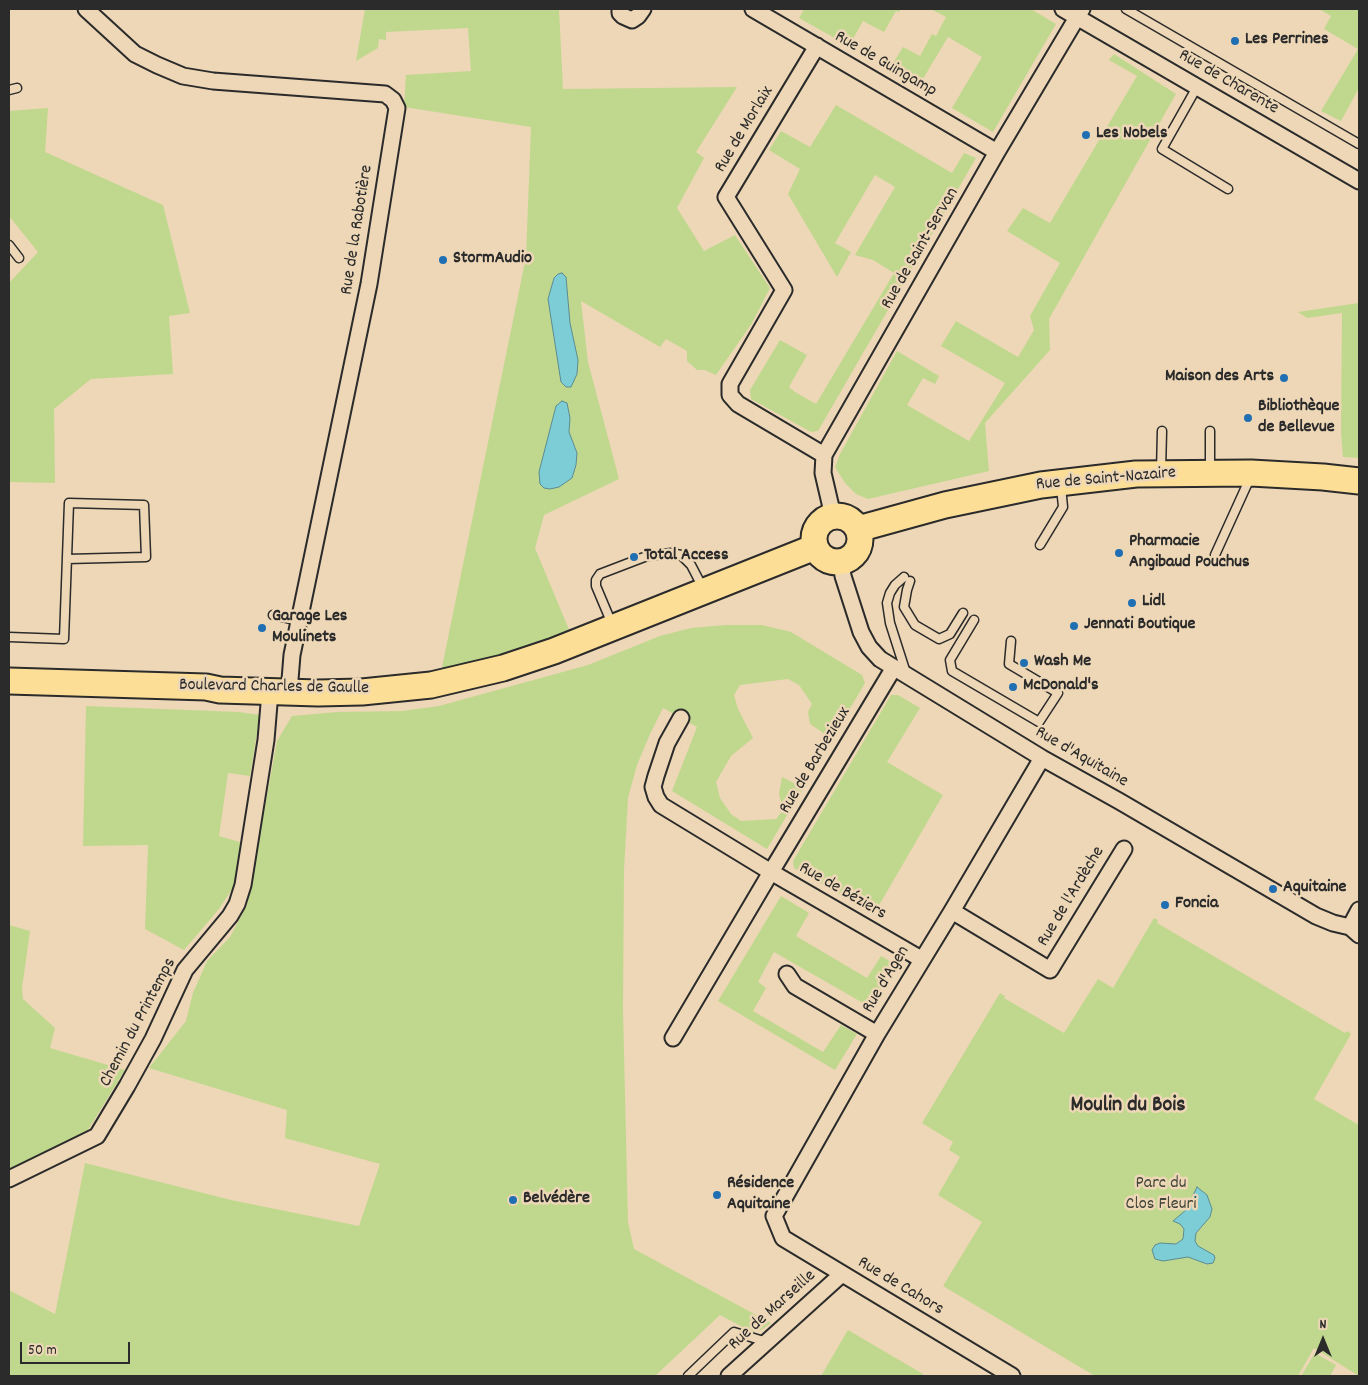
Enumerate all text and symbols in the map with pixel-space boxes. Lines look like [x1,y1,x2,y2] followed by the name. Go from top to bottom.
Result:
[830,27,940,103] street label: Rue de Guingamp
[1245,30,1329,52] place label: Les Perrines
[1229,35,1241,47] marker: Les Perrines
[1174,46,1282,120] street label: Rue de Charente
[711,83,779,177] street label: Rue de Morlaix
[1096,124,1167,146] place label: Les Nobels
[1080,129,1092,141] marker: Les Nobels
[337,164,379,296] street label: Rue de la Rabotière
[877,184,965,314] street label: Rue de Saint-Servan
[453,249,532,271] place label: StormAudio
[437,254,449,266] marker: StormAudio
[1165,367,1274,389] place label: Maison des Arts
[1278,372,1290,384] marker: Maison des Arts
[1258,397,1340,439] place label: Bibliothèque de Bellevue
[1242,412,1254,424] marker: Bibliothèque de Bellevue
[1035,463,1177,497] street label: Rue de Saint-Nazaire
[1129,532,1250,574] place label: Pharmacie Angibaud Pouchus
[644,546,728,568] place label: Total Access
[1113,547,1125,559] marker: Pharmacie Angibaud Pouchus
[628,551,640,563] marker: Total Access
[1142,592,1165,614] place label: Lidl
[1126,597,1138,609] marker: Lidl
[272,607,347,650] place label: Garage Les Moulinets
[1084,615,1196,637] place label: Jennati Boutique
[1068,620,1080,632] marker: Jennati Boutique
[256,622,268,634] marker: Garage Les Moulinets
[1034,652,1091,674] place label: Wash Me
[1018,657,1030,669] marker: Wash Me
[179,676,369,700] street label: Boulevard Charles de Gaulle
[1023,676,1099,698] place label: McDonald's
[1007,681,1019,693] marker: McDonald's
[776,704,856,818] street label: Rue de Barbezieux
[1031,723,1131,793] street label: Rue d'Aquitaine
[1034,843,1110,951] street label: Rue de l'Ardèche
[794,858,890,926] street label: Rue de Béziers
[1283,878,1347,900] place label: Aquitaine
[1267,883,1279,895] marker: Aquitaine
[1175,894,1218,916] place label: Foncia
[1159,899,1171,911] marker: Foncia
[859,943,915,1017] street label: Rue d'Agen
[96,955,182,1091] street label: Chemin du Printemps
[1071,1094,1185,1120] district label: Moulin du Bois
[727,1174,794,1216] place label: Résidence Aquitaine
[1126,1174,1196,1216] park label: Parc du Clos Fleuri
[523,1189,590,1211] place label: Belvédère
[711,1189,723,1201] marker: Résidence Aquitaine
[507,1194,519,1206] marker: Belvédère
[853,1253,947,1321] street label: Rue de Cahors
[725,1266,821,1356] street label: Rue de Marseille
[1298,1315,1348,1365] north arrow
[1320,1315,1326,1335] text: N
[22,1332,132,1364] scale bar
[28,1340,57,1362] text: 50 m

